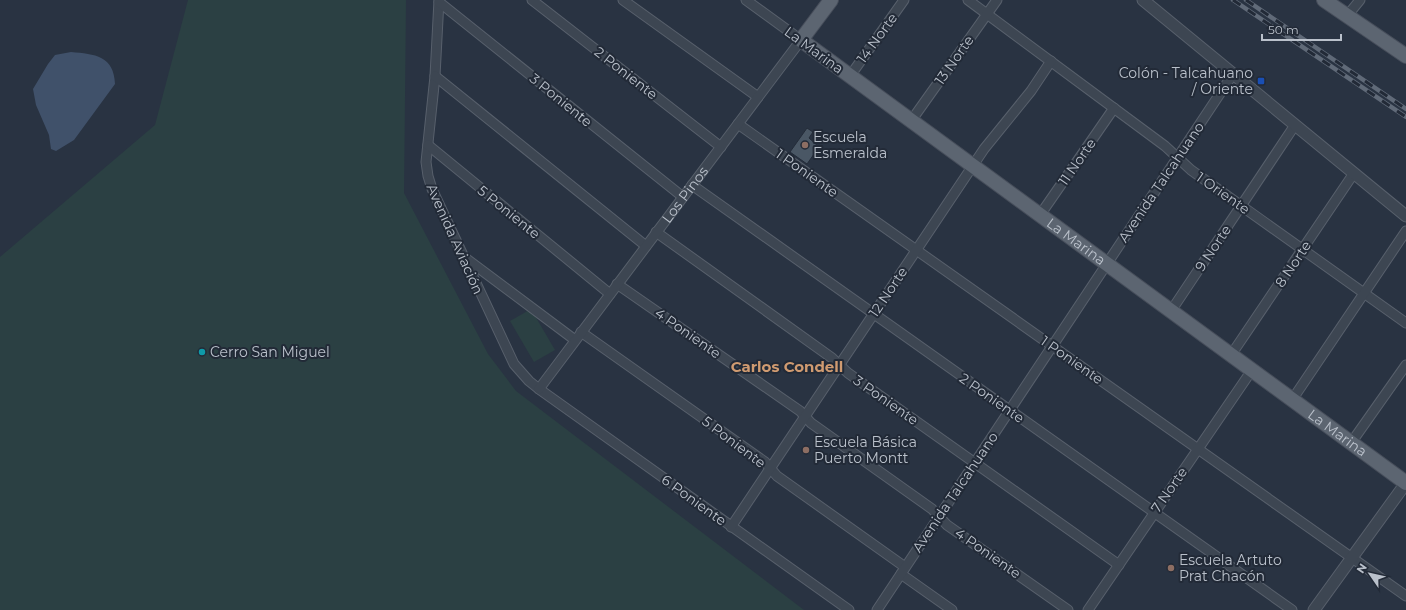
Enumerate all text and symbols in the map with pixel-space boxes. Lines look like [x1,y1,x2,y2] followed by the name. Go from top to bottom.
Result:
[853,9,901,67] street label: 14 Norte
[1262,16,1341,42] scale bar
[781,22,847,78] street label: La Marina
[1268,22,1299,37] text: 50 m
[930,32,978,88] street label: 13 Norte
[591,43,661,103] street label: 2 Poniente
[1119,64,1253,98] place label: Colón - Talcahuano / Oriente
[526,69,596,131] street label: 3 Poniente
[1256,76,1266,86] marker: Colón - Talcahuano / Oriente
[1114,118,1208,246] street label: Avenida Talcahuano
[813,128,887,162] place label: Escuela Esmeralda
[1054,135,1100,189] street label: 11 Norte
[800,140,810,150] marker: Escuela Esmeralda
[772,145,842,201] street label: 1 Poniente
[658,163,712,227] street label: Los Pinos
[1193,168,1253,218] street label: 1 Oriente
[423,181,487,297] street label: Avenida Aviación
[474,181,544,243] street label: 5 Poniente
[1043,214,1109,269] street label: La Marina
[1191,221,1235,275] street label: 9 Norte
[1271,237,1315,291] street label: 8 Norte
[865,264,911,320] street label: 12 Norte
[651,304,725,362] street label: 4 Poniente
[1037,332,1107,388] street label: 1 Poniente
[210,343,330,361] place label: Cerro San Miguel
[197,347,207,357] marker: Cerro San Miguel
[731,357,843,376] district label: Carlos Condell
[956,369,1028,427] street label: 2 Poniente
[850,371,922,429] street label: 3 Poniente
[1304,405,1371,460] street label: La Marina
[699,412,769,472] street label: 5 Poniente
[908,428,1002,556] street label: Avenida Talcahuano
[814,433,917,467] place label: Escuela Básica Puerto Montt
[801,445,811,455] marker: Escuela Básica Puerto Montt
[1147,464,1191,516] street label: 7 Norte
[658,470,730,530] street label: 6 Poniente
[951,524,1025,582] street label: 4 Poniente
[1179,551,1282,585] place label: Escuela Artuto Prat Chacón
[1350,554,1390,594] north arrow
[1353,561,1370,576] text: N
[1166,563,1176,573] marker: Escuela Artuto Prat Chacón

